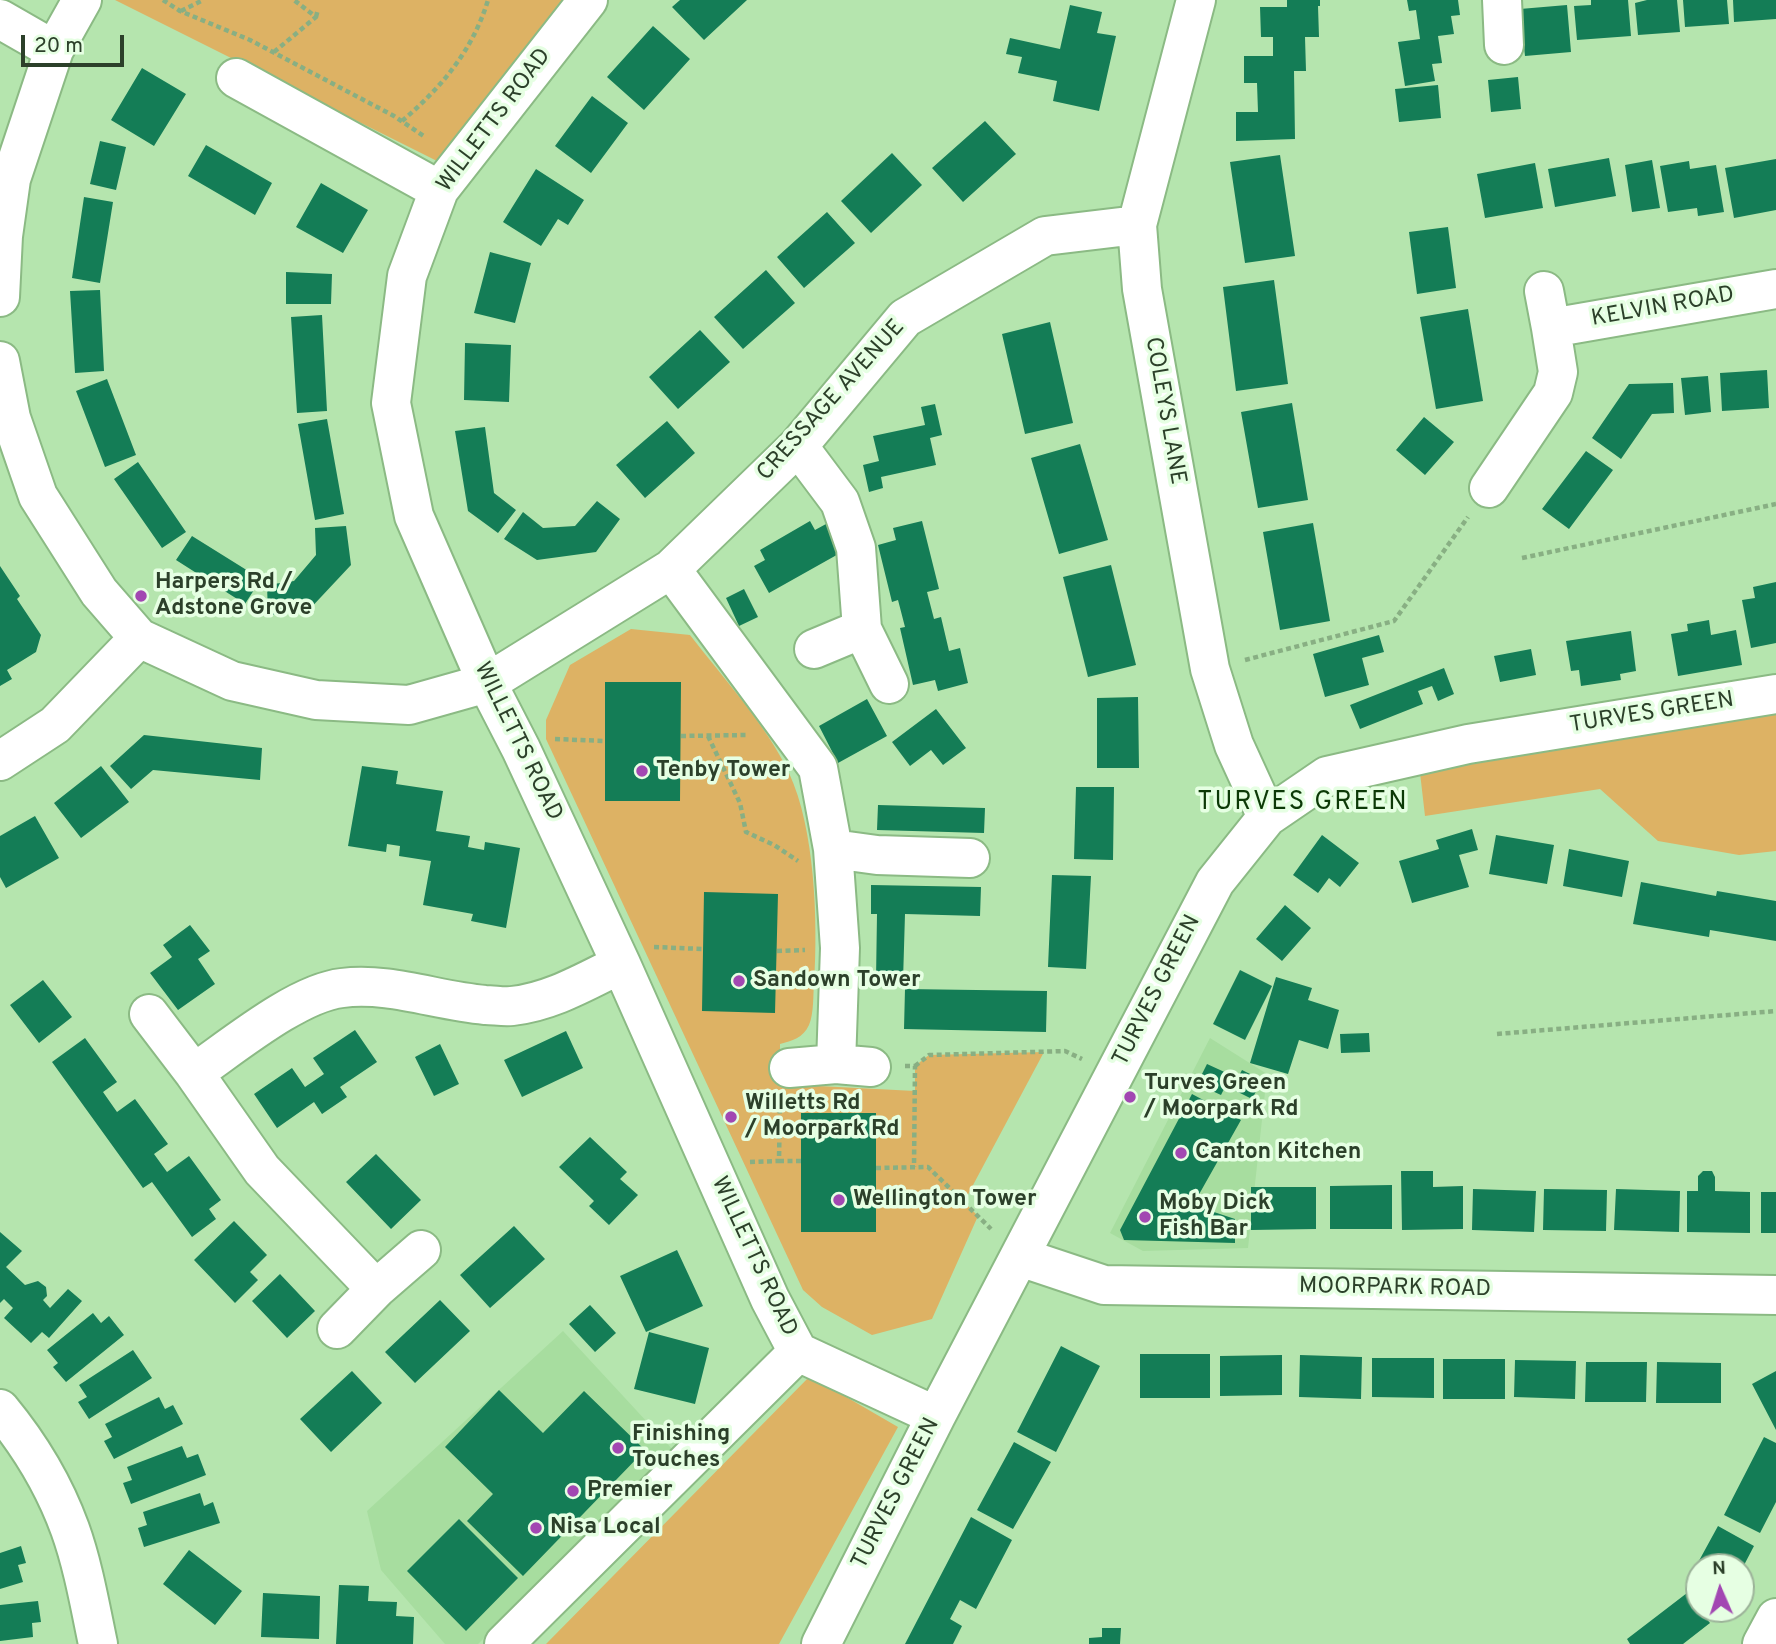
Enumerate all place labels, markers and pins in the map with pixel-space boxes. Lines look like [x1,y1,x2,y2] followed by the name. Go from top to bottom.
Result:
[155,569,312,623] place label: Harpers Rd / Adstone Grove
[133,588,149,604] marker: Harpers Rd / Adstone Grove
[656,757,790,785] place label: Tenby Tower
[634,763,650,779] marker: Tenby Tower
[753,967,921,995] place label: Sandown Tower
[731,973,747,989] marker: Sandown Tower
[1144,1070,1298,1124] place label: Turves Green / Moorpark Rd
[1122,1089,1138,1105] marker: Turves Green / Moorpark Rd
[745,1090,899,1144] place label: Willetts Rd / Moorpark Rd
[723,1109,739,1125] marker: Willetts Rd / Moorpark Rd
[1195,1139,1361,1167] place label: Canton Kitchen
[1173,1145,1189,1161] marker: Canton Kitchen
[853,1186,1037,1214] place label: Wellington Tower
[1159,1190,1271,1244] place label: Moby Dick Fish Bar
[831,1192,847,1208] marker: Wellington Tower
[1137,1209,1153,1225] marker: Moby Dick Fish Bar
[632,1421,730,1475] place label: Finishing Touches
[610,1440,626,1456] marker: Finishing Touches
[587,1477,673,1505] place label: Premier
[565,1483,581,1499] marker: Premier
[550,1514,661,1542] place label: Nisa Local
[528,1520,544,1536] marker: Nisa Local

